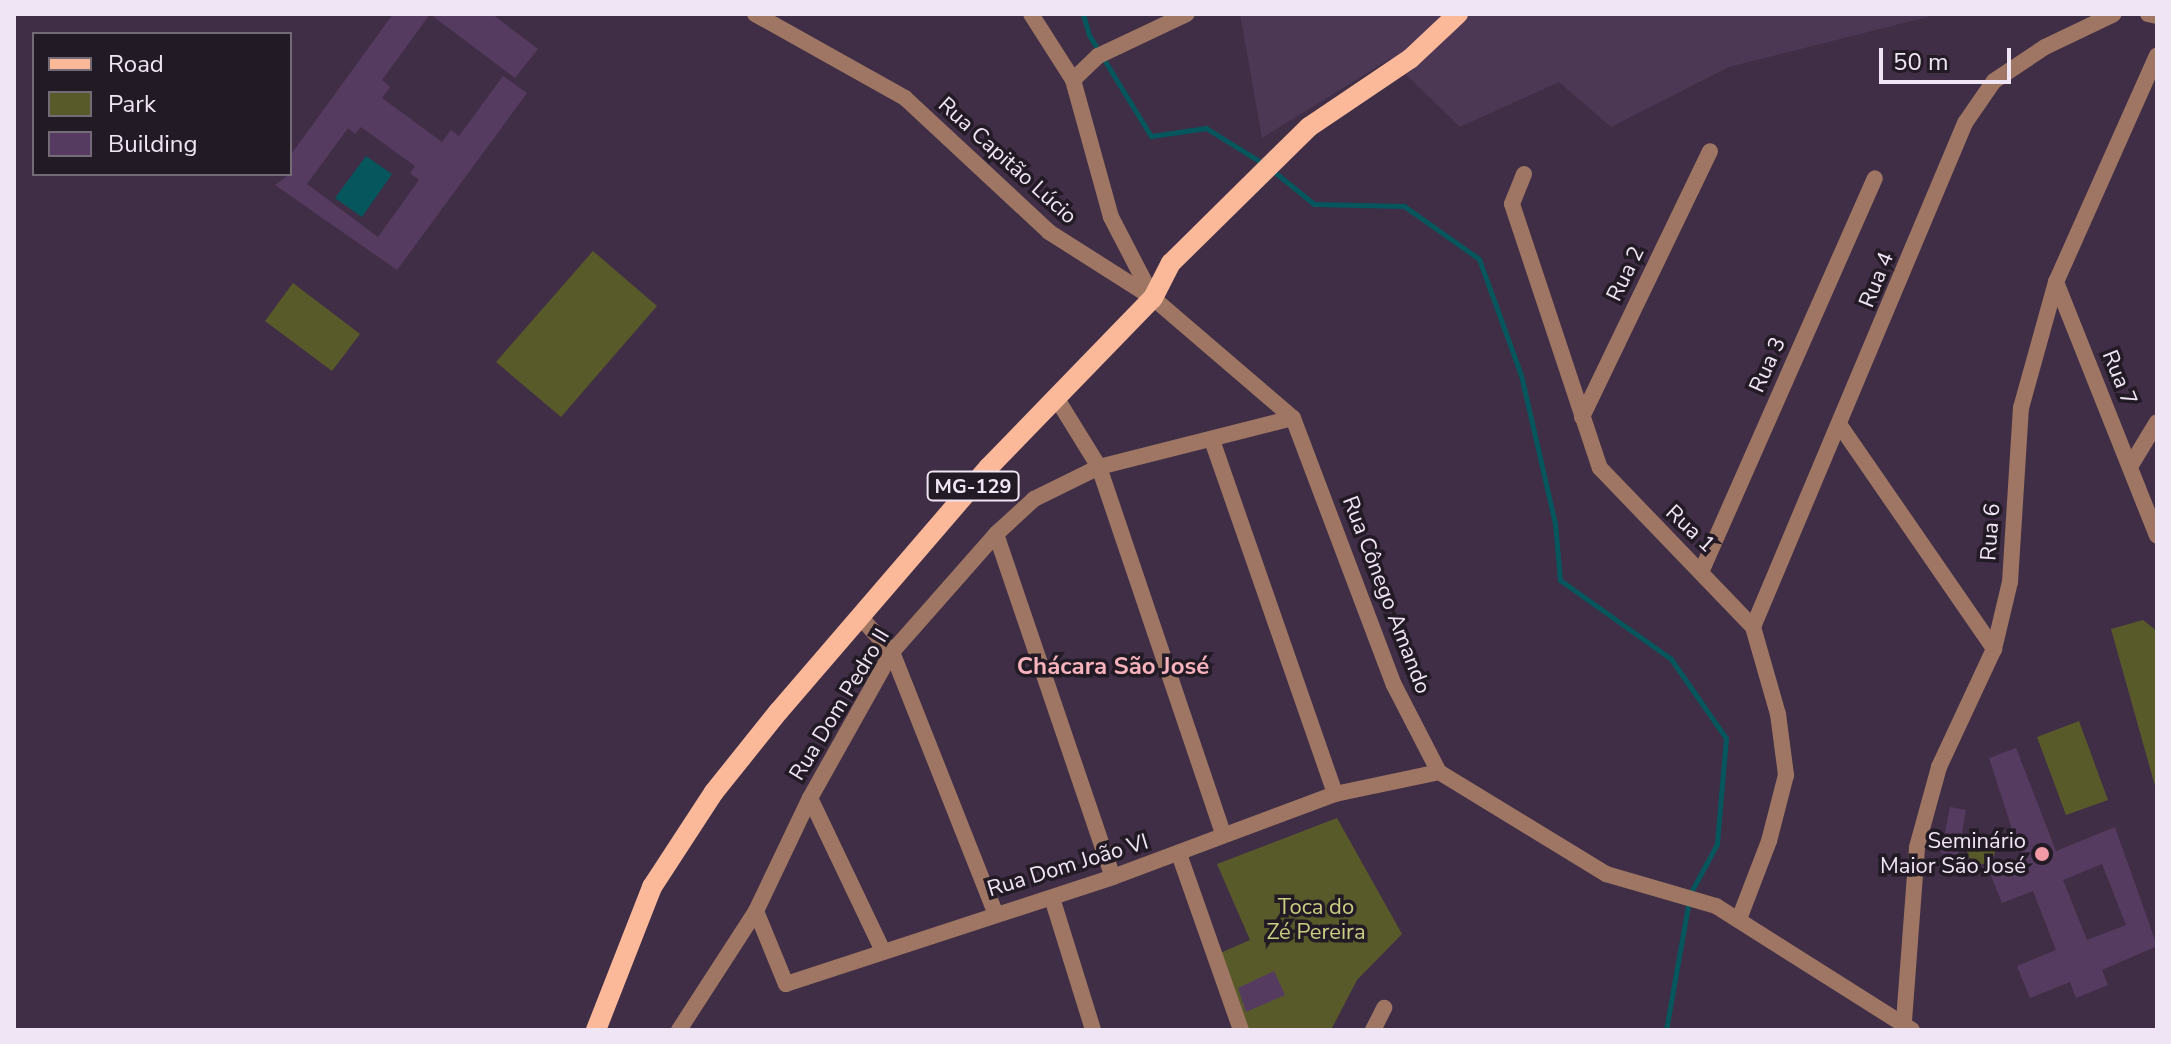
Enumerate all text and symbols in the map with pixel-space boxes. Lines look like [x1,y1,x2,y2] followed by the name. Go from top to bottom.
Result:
[32,32,292,176] legend
[1883,32,2015,82] scale bar
[1893,46,1949,78] text: 50 m
[108,48,164,80] text: Road
[108,88,156,120] text: Park
[932,92,1082,230] street label: Rua Capitão Lúcio
[108,128,198,160] text: Building
[1602,242,1650,306] street label: Rua 2
[1854,248,1900,312] street label: Rua 4
[1744,333,1792,397] street label: Rua 3
[2096,346,2142,410] street label: Rua 7
[925,470,1021,502] road number: MG-129
[1336,492,1436,698] street label: Rua Cônego Amando
[1660,500,1720,558] street label: Rua 1
[1976,502,2006,562] street label: Rua 6
[784,624,896,786] street label: Rua Dom Pedro II
[1017,653,1209,681] district label: Chácara São José
[1880,828,2026,880] place label: Seminário Maior São José
[984,829,1152,903] street label: Rua Dom João VI
[2033,845,2051,863] marker: Seminário Maior São José
[1266,894,1366,946] park label: Toca do Zé Pereira

